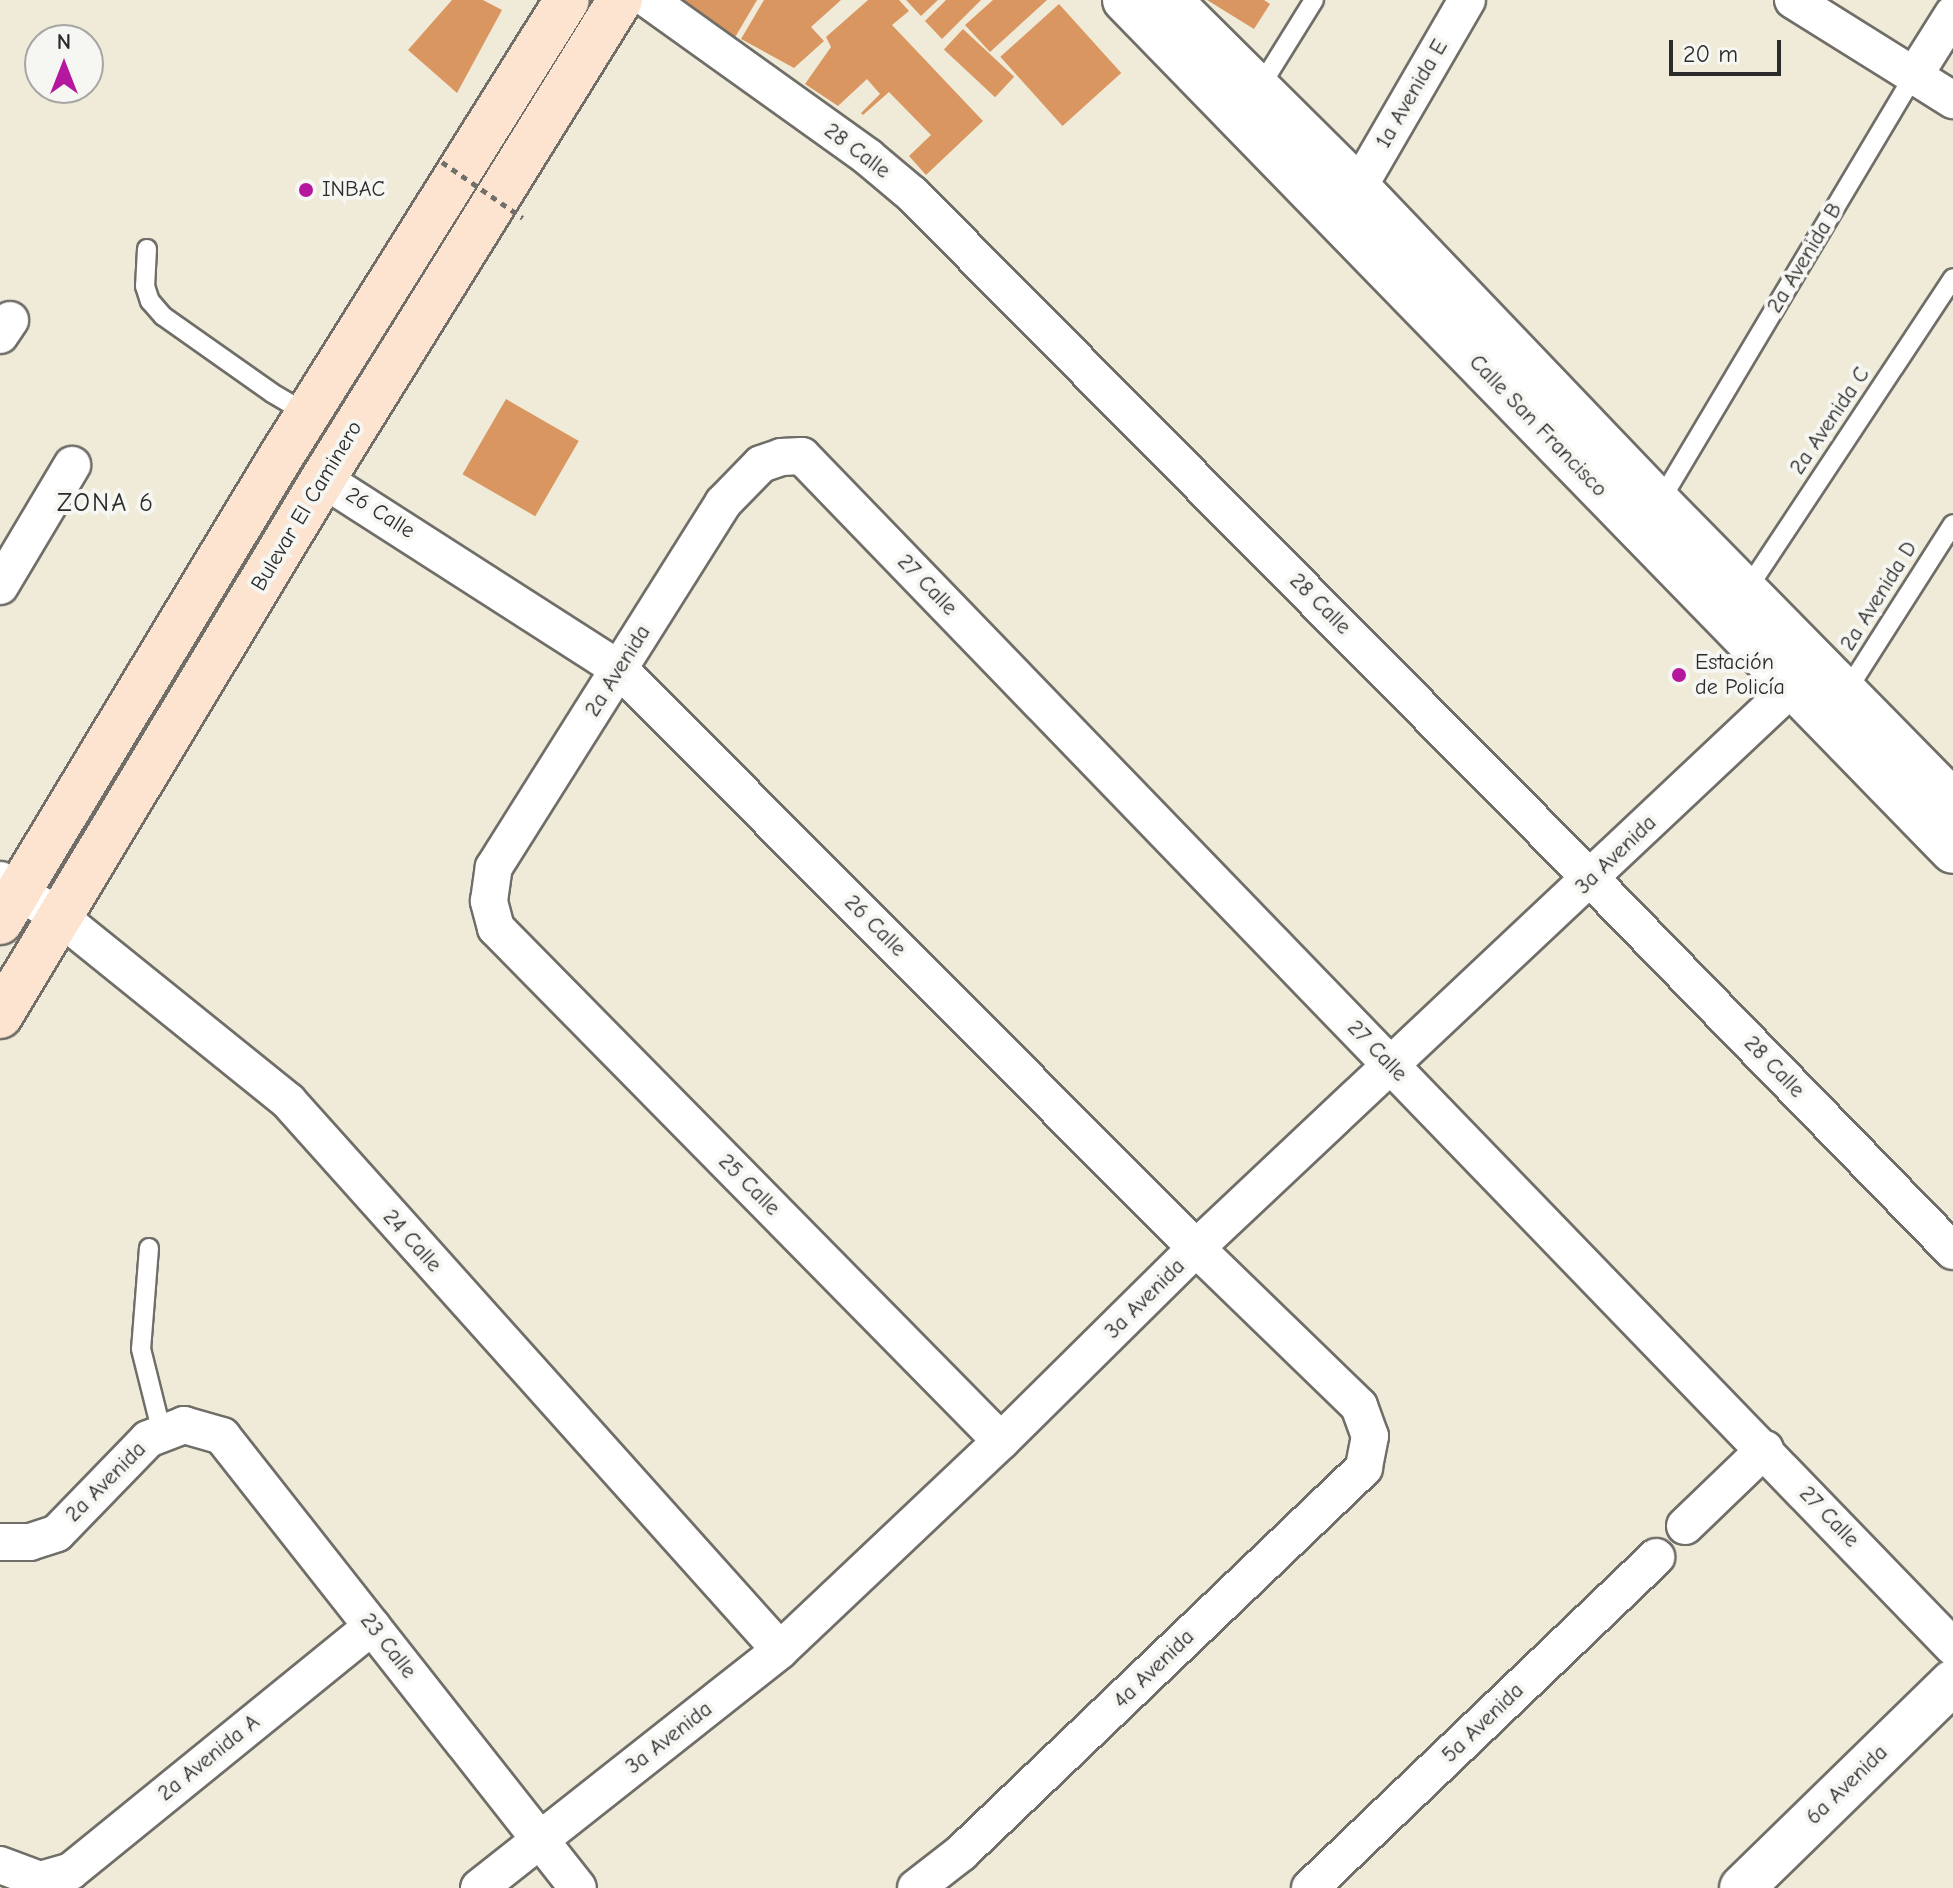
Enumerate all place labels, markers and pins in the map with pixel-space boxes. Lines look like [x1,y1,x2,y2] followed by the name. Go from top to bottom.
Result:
[322,177,385,203] place label: INBAC
[297,181,315,199] marker: INBAC
[1695,649,1785,700] place label: Estación de Policía
[1670,666,1688,684] marker: Estación de Policía

